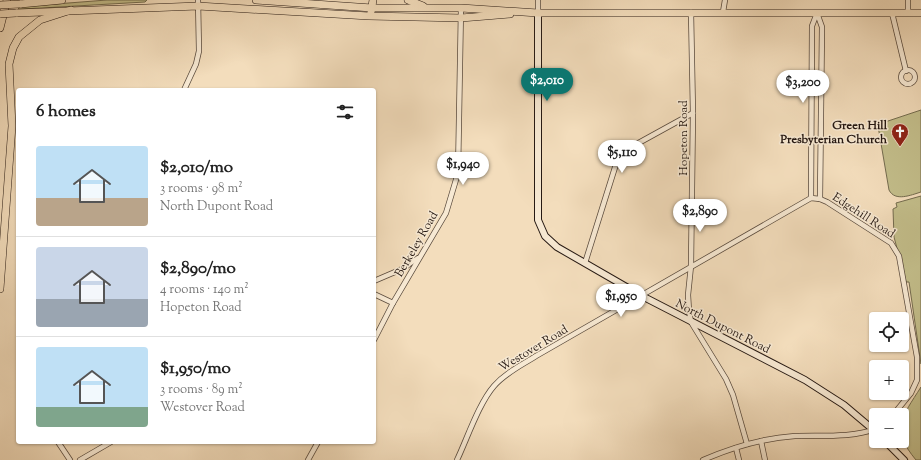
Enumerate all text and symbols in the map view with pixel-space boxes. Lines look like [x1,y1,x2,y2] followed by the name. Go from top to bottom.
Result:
[514,68,580,102] pin: $2,010
[770,70,836,104] pin: $3,200
[530,72,564,90] text: $2,010
[785,74,821,92] text: $3,200
[36,100,96,124] text: 6 homes
[675,100,693,176] street label: Hopeton Road
[334,101,356,123] icon: filters
[779,117,888,149] place label: Green Hill Presbyterian Church
[890,122,910,147] church icon: Green Hill Presbyterian Church
[589,140,655,174] pin: $5,110
[607,144,637,162] text: $5,110
[430,152,496,186] pin: $1,940
[160,156,233,180] text: $2,010/mo
[446,156,480,174] text: $1,940
[68,162,116,210] icon: home
[160,180,243,198] text: 3 rooms · 98 m²
[828,189,899,243] street label: Edgehill Road
[160,198,273,216] text: North Dupont Road
[667,199,733,233] pin: $2,890
[682,203,718,221] text: $2,890
[391,208,443,281] street label: Berkeley Road
[160,257,236,281] text: $2,890/mo
[68,263,116,311] icon: home
[160,281,249,299] text: 4 rooms · 140 m²
[588,284,654,318] pin: $1,950
[605,288,637,306] text: $1,950
[672,295,773,359] street label: North Dupont Road
[160,299,242,317] text: Hopeton Road
[869,312,909,448] map controls
[869,312,909,352] button: locate
[495,321,572,377] street label: Westover Road
[160,357,231,381] text: $1,950/mo
[869,360,909,400] button: +
[68,363,116,411] icon: home
[160,381,243,399] text: 3 rooms · 89 m²
[160,399,245,417] text: Westover Road
[869,408,909,448] button: −

